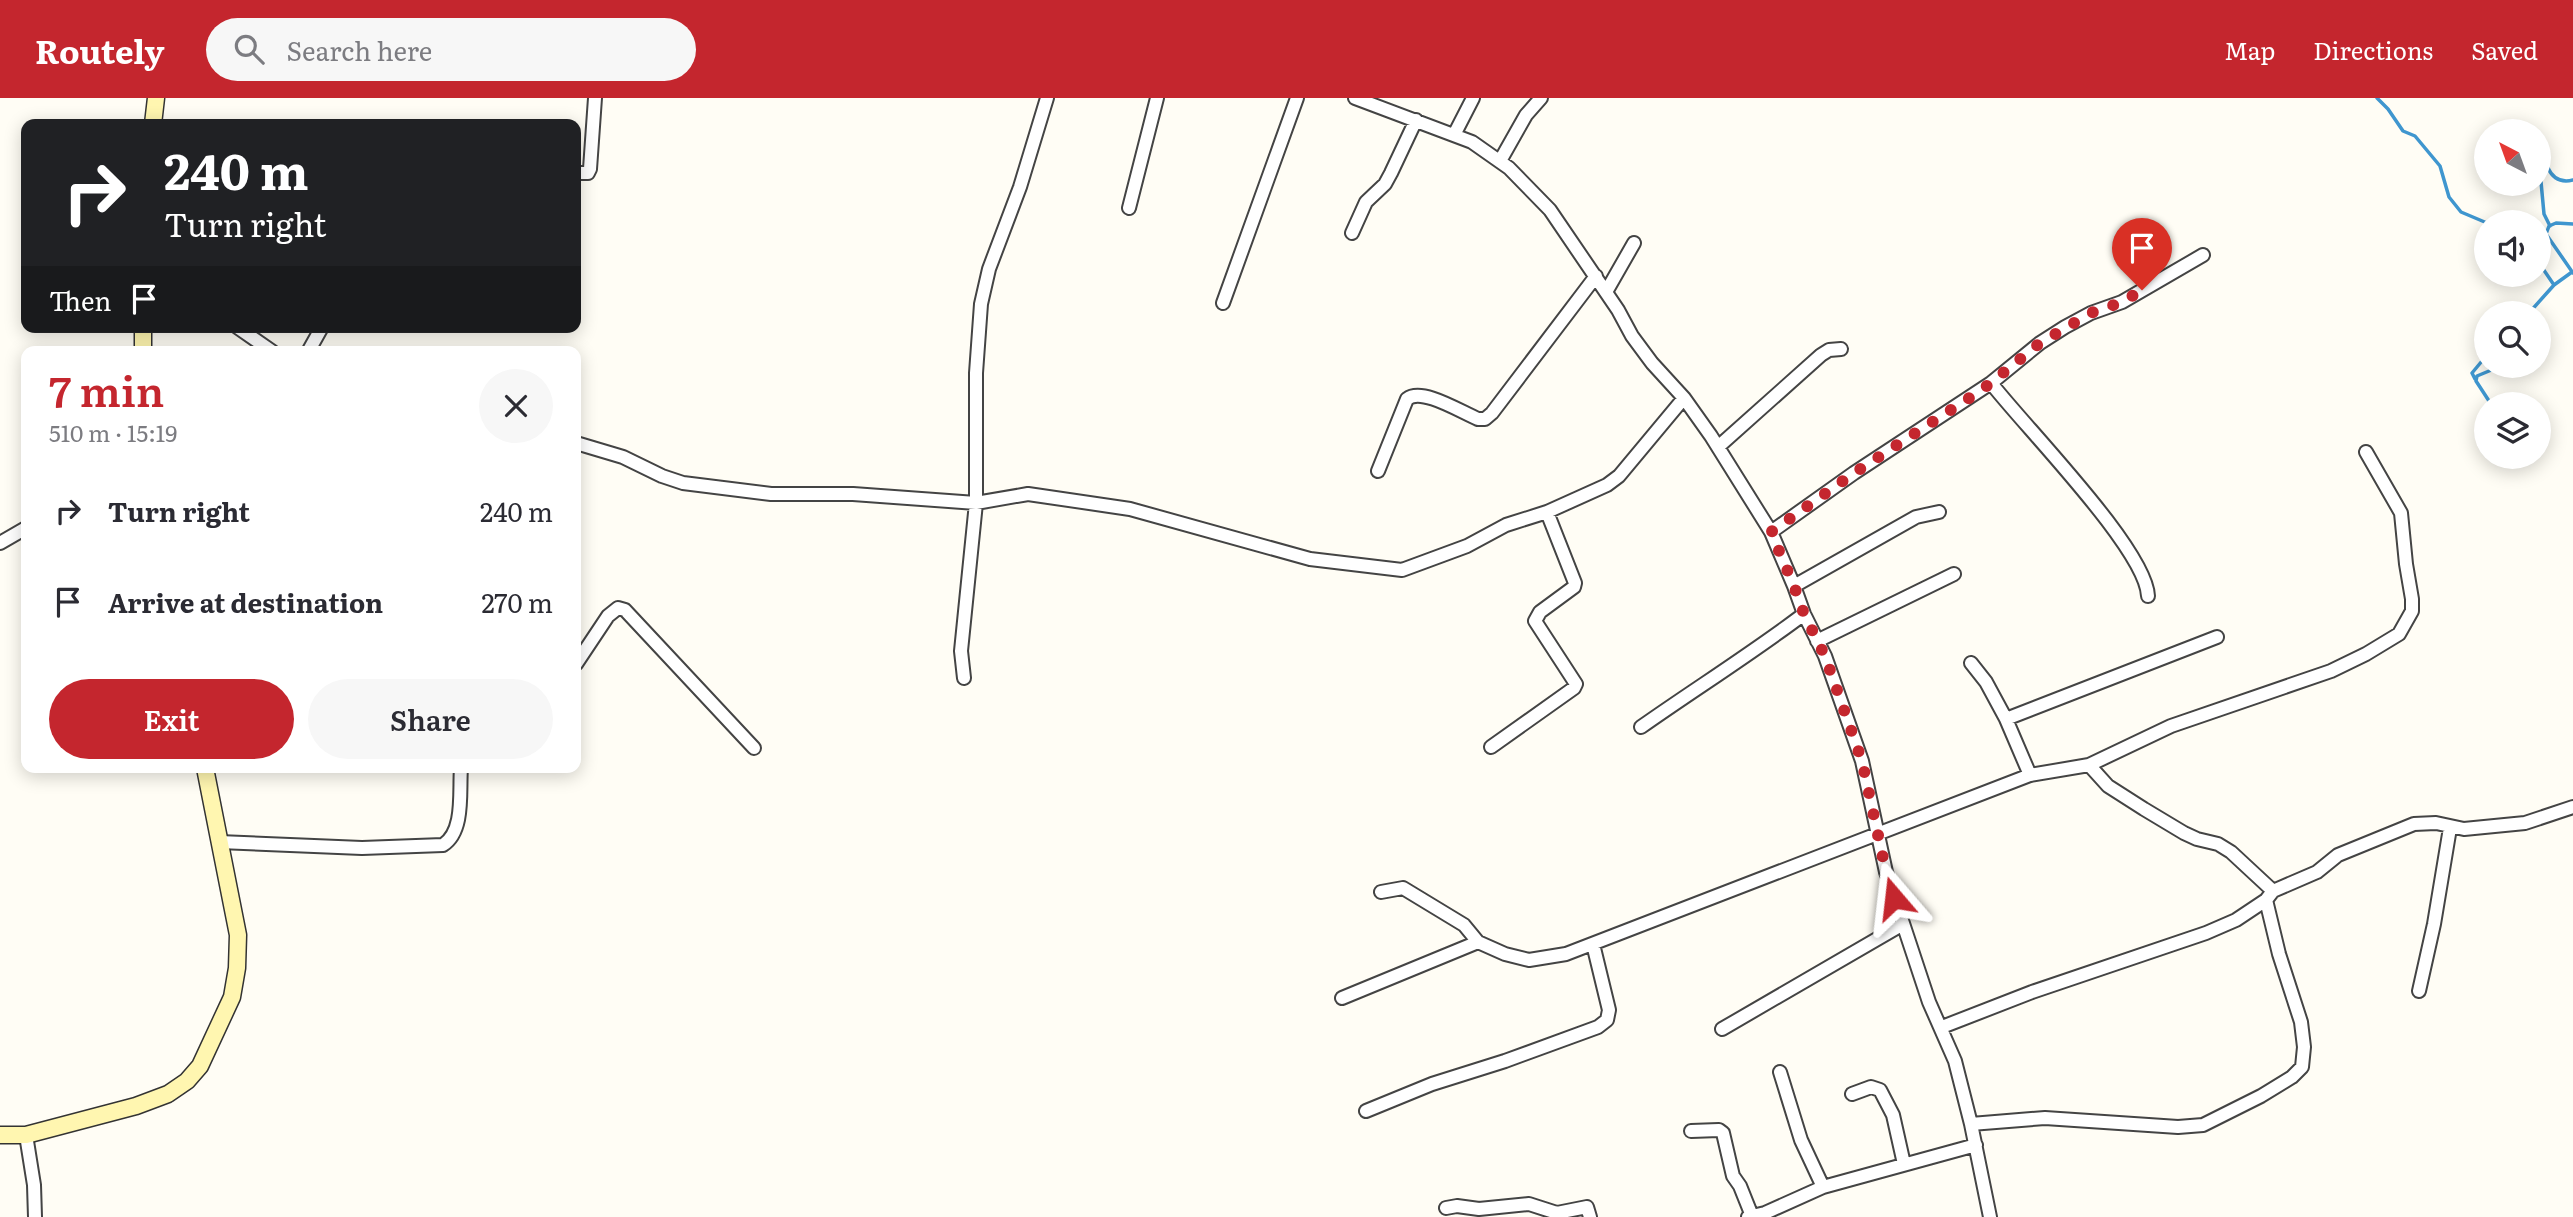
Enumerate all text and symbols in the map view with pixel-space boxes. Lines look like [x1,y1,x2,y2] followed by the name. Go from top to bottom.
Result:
[206,18,696,81] search box
[35,25,164,74] text: Routely
[230,30,268,68] icon: search
[286,30,432,69] text: Search here
[2224,32,2275,67] text: Map
[2313,32,2433,67] text: Directions
[2471,32,2538,67] text: Saved
[2474,119,2552,196] north arrow
[2474,119,2551,469] map controls
[164,132,309,205] text: 240 m
[49,147,140,238] icon: right
[164,199,326,247] text: Turn right
[2474,210,2551,287] button: sound
[2112,218,2172,290] pin
[2123,229,2161,267] icon: arrive
[49,280,111,319] text: Then
[125,280,163,318] icon: arrive
[2474,301,2551,378] button: search
[49,358,164,420] text: 7 min
[479,369,553,443] button: close
[2474,392,2551,469] button: layers
[49,415,177,449] text: 510 m · 15:19
[108,491,250,530] text: Turn right
[480,491,553,530] text: 240 m
[49,492,87,530] icon: right
[108,582,383,621] text: Arrive at destination
[481,582,553,621] text: 270 m
[49,583,87,621] icon: arrive
[49,679,294,759] button: Exit
[308,679,553,759] button: Share
[1857,861,1931,935] position arrow

